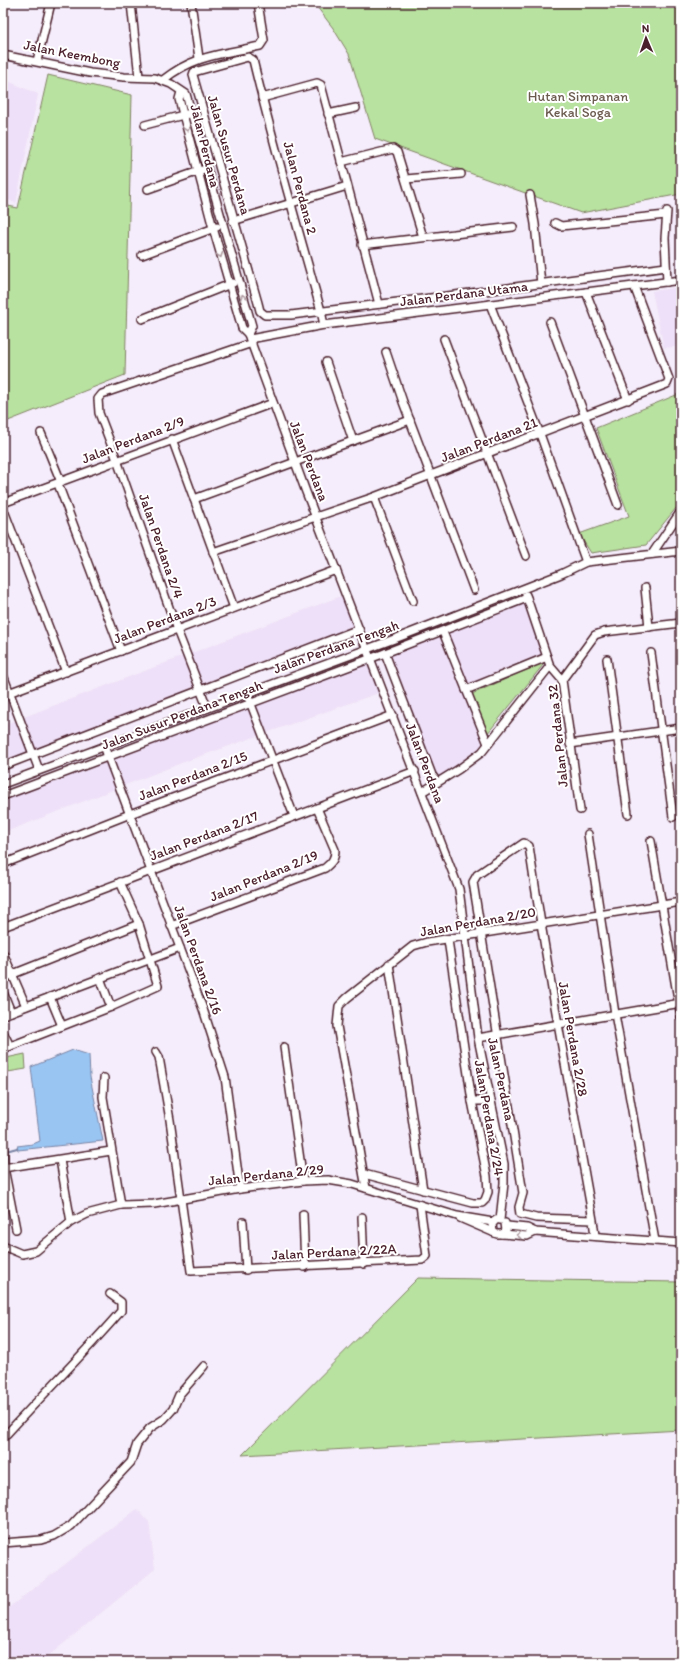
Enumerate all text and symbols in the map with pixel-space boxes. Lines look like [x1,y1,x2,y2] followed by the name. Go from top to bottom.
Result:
[626,18,666,58] north arrow
[642,22,650,35] text: N
[22,36,123,72] street label: Jalan Keembong
[528,88,628,121] park label: Hutan Simpanan Kekal Soga
[204,93,254,218] street label: Jalan Susur Perdana
[186,103,224,189] street label: Jalan Perdana
[182,125,191,132] one-way arrow
[279,140,321,237] street label: Jalan Perdana 2
[215,251,224,258] one-way arrow
[399,278,530,310] street label: Jalan Perdana Utama
[239,294,248,301] one-way arrow
[79,413,187,467] street label: Jalan Perdana 2/9
[438,414,540,466] street label: Jalan Perdana 21
[286,418,332,504] street label: Jalan Perdana
[135,491,187,601] street label: Jalan Perdana 2/4
[111,592,219,647] street label: Jalan Perdana 2/3
[271,616,401,678] street label: Jalan Perdana Tengah
[99,676,265,754] street label: Jalan Susur Perdana Tengah
[544,683,572,788] street label: Jalan Perdana 32
[402,720,448,806] street label: Jalan Perdana
[136,747,250,805] street label: Jalan Perdana 2/15
[147,807,261,865] street label: Jalan Perdana 2/17
[207,847,321,905] street label: Jalan Perdana 2/19
[170,903,226,1017] street label: Jalan Perdana 2/16
[419,903,537,941] street label: Jalan Perdana 2/20
[555,980,592,1098] street label: Jalan Perdana 2/28
[484,1036,518,1122] street label: Jalan Perdana
[470,1059,508,1178] street label: Jalan Perdana 2/24
[207,1160,325,1190] street label: Jalan Perdana 2/29
[516,1231,522,1239] one-way arrow
[271,1240,397,1264] street label: Jalan Perdana 2/22A

